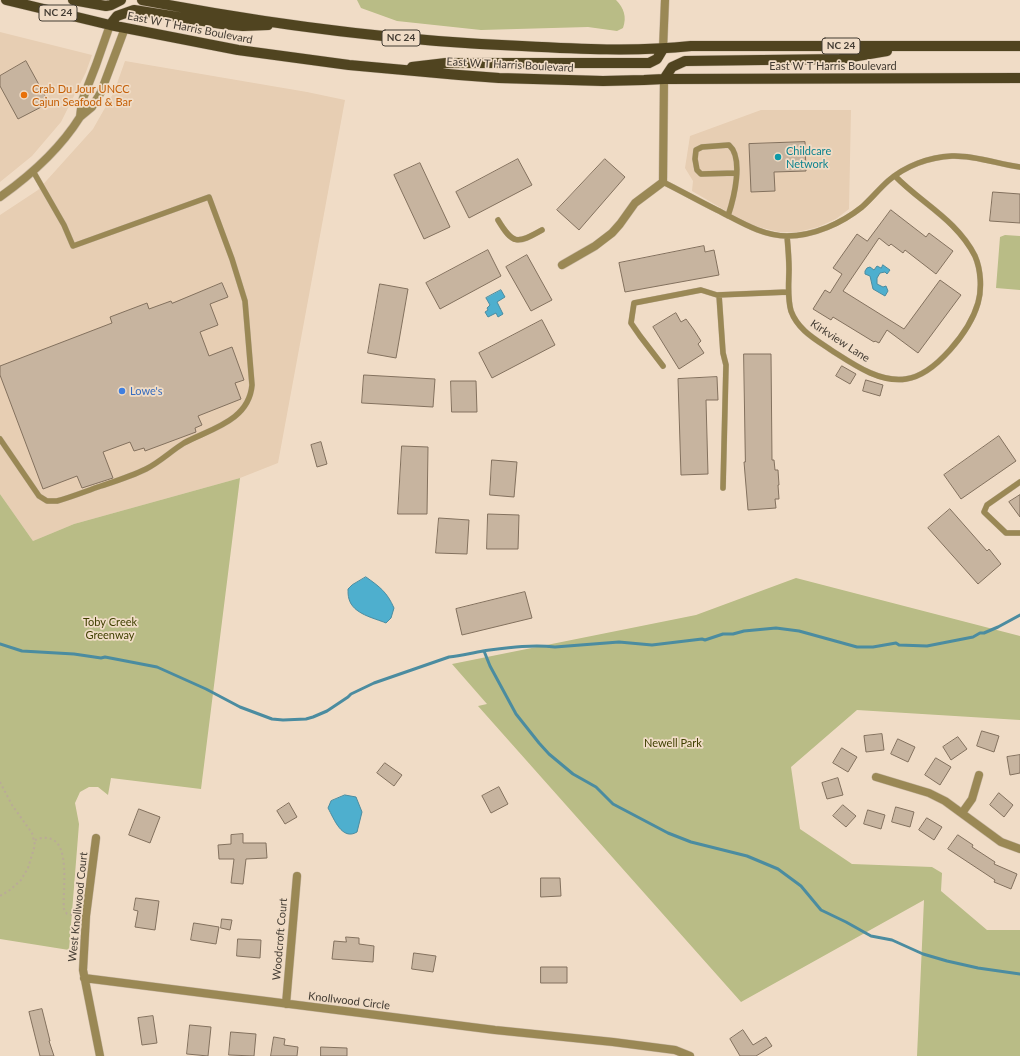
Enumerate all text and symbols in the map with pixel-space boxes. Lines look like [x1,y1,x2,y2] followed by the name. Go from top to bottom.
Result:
[39,5,77,21] road number: NC 24
[126,9,254,47] street label: East W T Harris Boulevard
[382,30,420,46] road number: NC 24
[822,38,860,54] road number: NC 24
[446,55,574,75] street label: East W T Harris Boulevard
[769,59,897,73] street label: East W T Harris Boulevard
[32,82,132,108] place label: Crab Du Jour UNCC Cajun Seafood & Bar
[19,90,29,100] marker: Crab Du Jour UNCC Cajun Seafood & Bar
[786,144,831,170] place label: Childcare Network
[773,152,783,162] marker: Childcare Network
[808,317,872,365] street label: Kirkview Lane
[130,384,162,398] place label: Lowe's
[117,386,127,396] marker: Lowe's
[83,615,137,641] park label: Toby Creek Greenway
[644,736,702,750] park label: Newell Park
[66,851,90,963] street label: West Knollwood Court
[270,897,290,981] street label: Woodcroft Court
[307,989,391,1013] street label: Knollwood Circle

